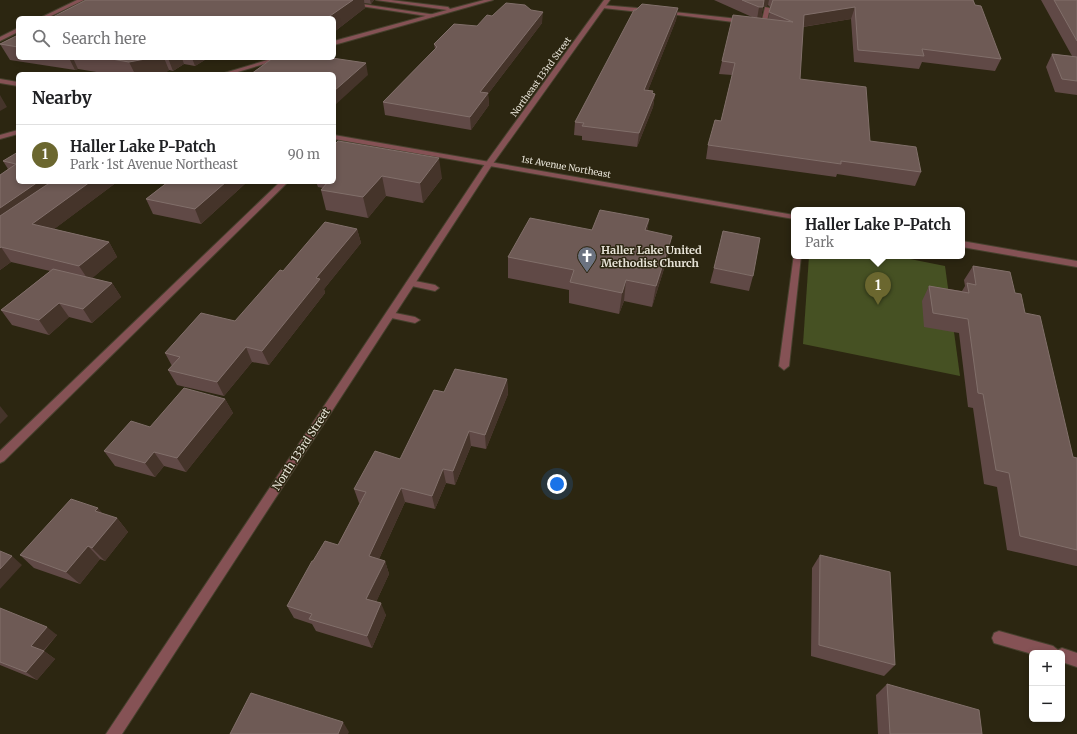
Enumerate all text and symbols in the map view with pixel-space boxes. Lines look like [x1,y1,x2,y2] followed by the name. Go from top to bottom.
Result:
[16,16,336,60] search box
[30,27,52,49] icon: search
[62,29,146,48] text: Search here
[508,34,573,119] street label: Northeast 133rd Street
[32,87,92,109] text: Nearby
[70,137,216,156] text: Haller Lake P-Patch
[42,146,48,163] text: 1
[288,146,320,163] text: 90 m
[520,153,612,180] street label: 1st Avenue Northeast
[70,156,238,173] text: Park · 1st Avenue Northeast
[791,207,965,259] popup
[805,215,951,234] text: Haller Lake P-Patch
[805,234,834,251] text: Park
[601,243,702,270] place label: Haller Lake United Methodist Church
[576,245,598,273] church icon: Haller Lake United Methodist Church
[865,272,891,305] pin: 1
[269,404,333,493] street label: North 133rd Street
[547,474,567,494] your location
[1029,650,1065,722] map controls
[1029,650,1065,686] button: +
[1029,686,1065,722] button: −

